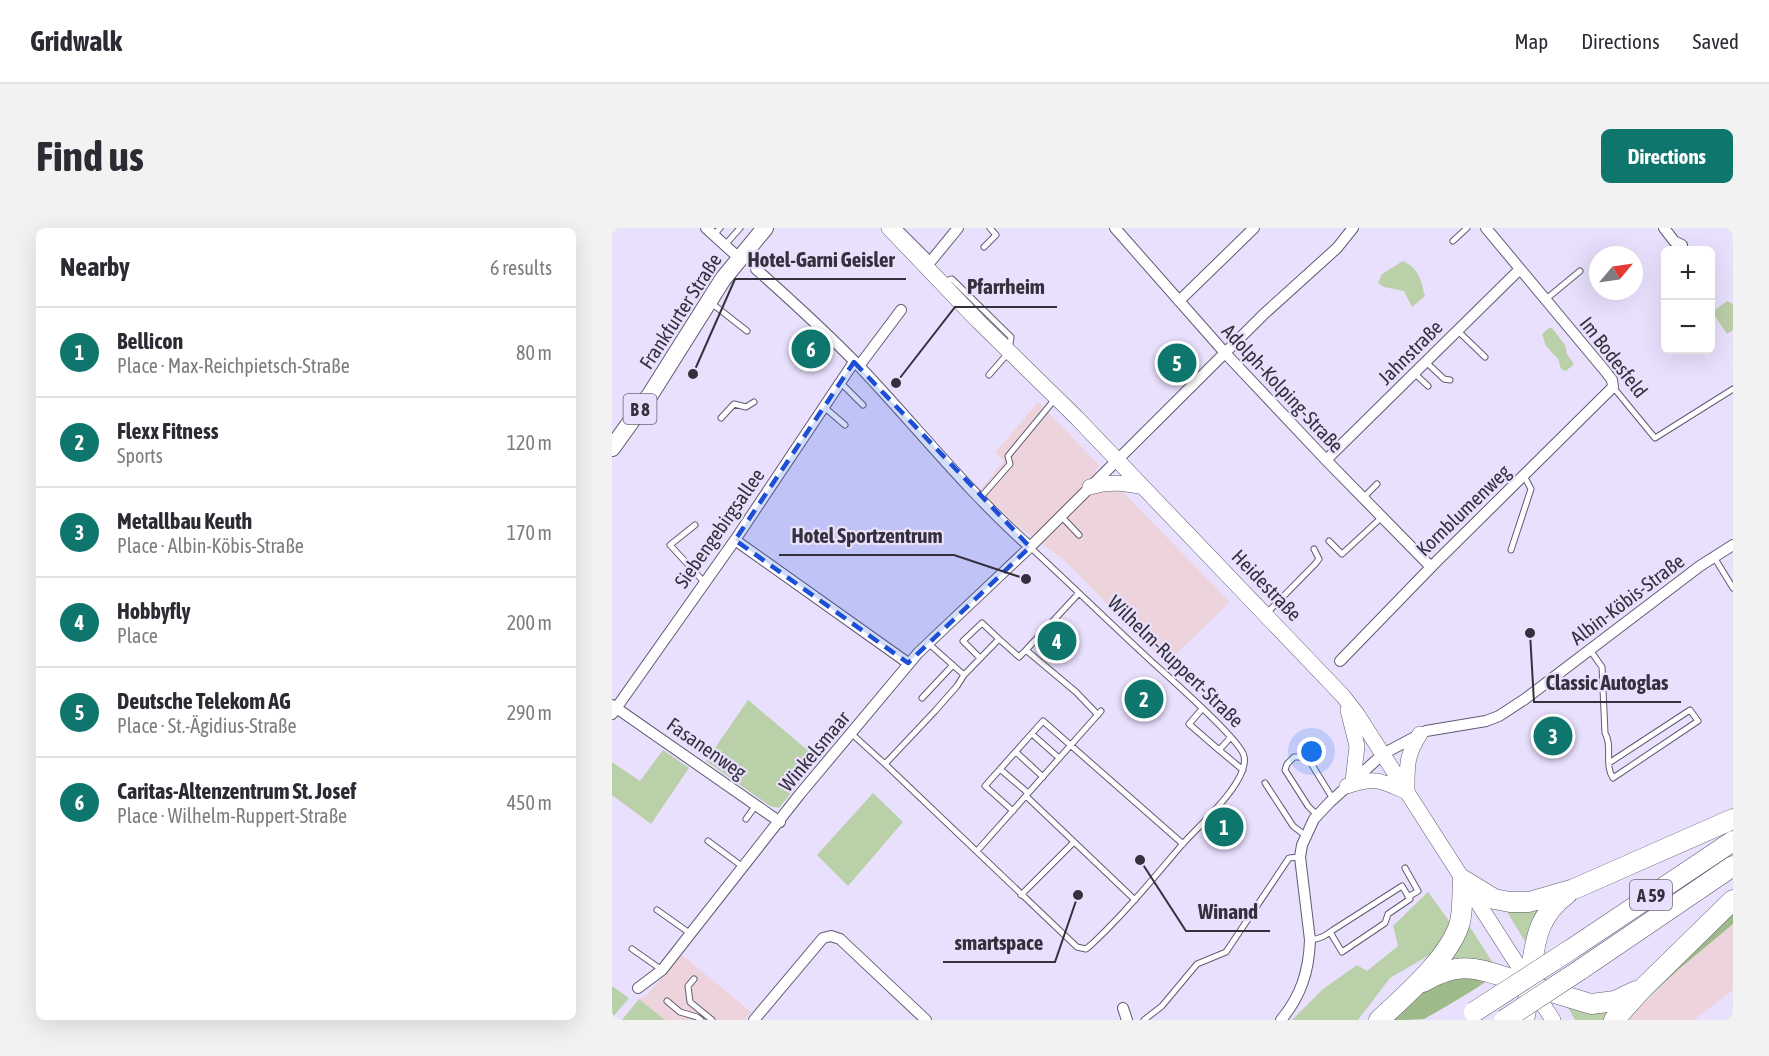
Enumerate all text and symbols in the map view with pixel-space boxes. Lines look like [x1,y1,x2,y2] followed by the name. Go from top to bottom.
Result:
[30,25,122,57] text: Gridwalk
[1514,29,1548,53] text: Map
[1581,29,1660,53] text: Directions
[1693,29,1739,53] text: Saved
[1601,129,1733,183] button: Directions
[36,132,144,180] text: Find us
[735,240,906,279] callout: Hotel-Garni Geisler
[1589,246,1643,300] north arrow
[1661,246,1715,354] map controls
[1661,246,1715,300] button: +
[747,247,895,271] text: Hotel-Garni Geisler
[634,249,726,373] street label: Frankfurter Straße
[60,252,130,282] text: Nearby
[490,256,552,279] text: 6 results
[955,268,1057,307] callout: Pfarrheim
[967,274,1045,298] text: Pfarrheim
[1661,300,1715,354] button: −
[1575,312,1653,402] street label: Im Bodesfeld
[1373,315,1447,389] street label: Jahnstraße
[1218,319,1348,457] street label: Adolph-Kolping-Straße
[792,326,830,372] pin: 6
[117,328,183,354] text: Bellicon
[1158,340,1196,386] pin: 5
[75,341,84,364] text: 1
[516,341,552,364] text: 80 m
[117,354,350,377] text: Place · Max-Reichpietsch-Straße
[624,394,656,424] road number: B 8
[117,418,219,444] text: Flexx Fitness
[75,431,84,454] text: 2
[507,431,552,454] text: 120 m
[117,444,163,467] text: Sports
[1411,459,1515,560] street label: Kornblumenweg
[669,464,769,592] street label: Siebengebirgsallee
[117,508,252,534] text: Metallbau Keuth
[779,516,954,555] callout: Hotel Sportzentrum
[75,521,84,544] text: 3
[507,521,552,544] text: 170 m
[791,523,943,547] text: Hotel Sportzentrum
[117,534,304,557] text: Place · Albin-Köbis-Straße
[1227,545,1307,625] street label: Heidestraße
[1566,549,1688,649] street label: Albin-Köbis-Straße
[1103,590,1249,732] street label: Wilhelm-Ruppert-Straße
[117,598,191,624] text: Hobbyfly
[75,611,84,634] text: 4
[507,611,552,634] text: 200 m
[1038,618,1076,664] pin: 4
[117,624,158,647] text: Place
[1534,663,1681,702] callout: Classic Autoglas
[1546,670,1669,694] text: Classic Autoglas
[1124,676,1164,722] pin: 2
[117,688,291,714] text: Deutsche Telekom AG
[75,701,84,724] text: 5
[507,701,552,724] text: 290 m
[774,705,855,796] street label: Winkelsmaar
[663,712,751,784] street label: Fasanenweg
[117,714,297,737] text: Place · St.-Ägidius-Straße
[1534,714,1572,758] pin: 3
[1297,737,1326,766] your location
[117,778,356,804] text: Caritas-Altenzentrum St. Josef
[75,791,84,814] text: 6
[507,791,552,814] text: 450 m
[117,804,347,827] text: Place · Wilhelm-Ruppert-Straße
[1204,804,1244,850] pin: 1
[1630,880,1672,910] road number: A 59
[1186,892,1270,931] callout: Winand
[1197,899,1258,923] text: Winand
[943,923,1055,962] callout: smartspace
[955,930,1043,954] text: smartspace

